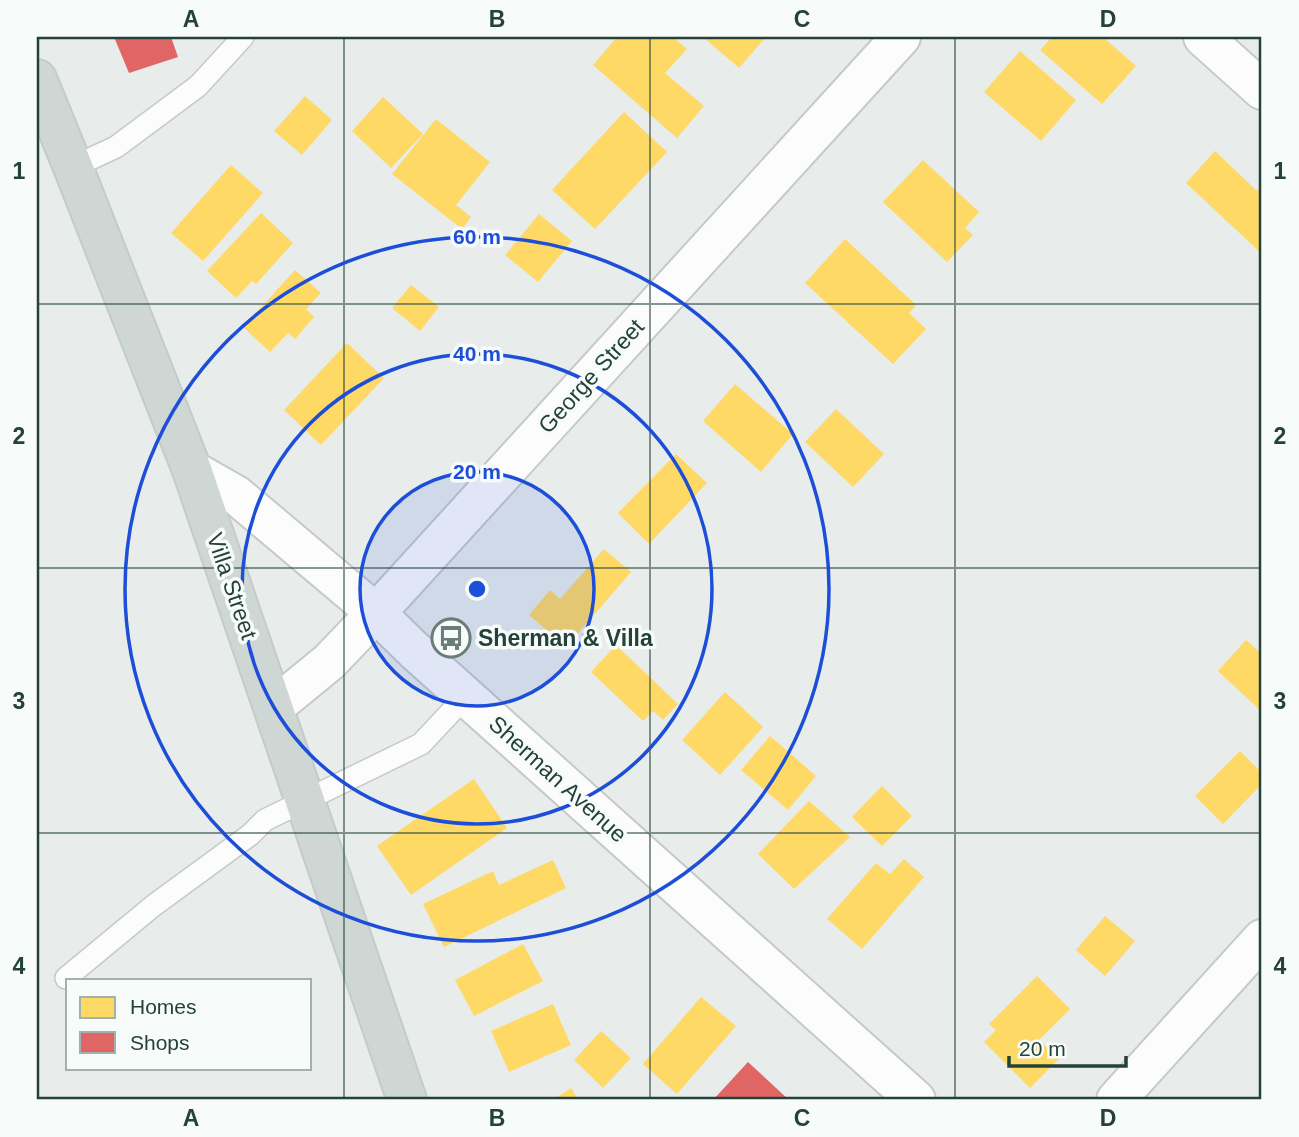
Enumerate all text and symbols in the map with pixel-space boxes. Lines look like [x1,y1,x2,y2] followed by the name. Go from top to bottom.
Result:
[183,6,199,32] text: A
[489,6,505,32] text: B
[794,6,810,32] text: C
[1100,6,1116,32] text: D
[13,158,26,184] text: 1
[1274,158,1287,184] text: 1
[453,225,501,248] text: 60 m
[533,313,649,438] street label: George Street
[453,342,501,365] text: 40 m
[13,423,25,449] text: 2
[1274,423,1286,449] text: 2
[453,460,501,483] text: 20 m
[202,529,263,643] street label: Villa Street
[465,577,489,601] centre of rings
[430,617,472,659] bus stop icon: Sherman & Villa
[478,625,653,651] place label: Sherman & Villa
[13,688,25,714] text: 3
[1274,688,1286,714] text: 3
[484,710,632,848] street label: Sherman Avenue
[13,953,26,979] text: 4
[1274,953,1287,979] text: 4
[66,979,312,1070] legend
[130,995,197,1018] text: Homes
[1009,1025,1126,1069] scale bar
[130,1031,190,1054] text: Shops
[1019,1037,1066,1060] text: 20 m
[183,1105,199,1131] text: A
[489,1105,505,1131] text: B
[794,1105,810,1131] text: C
[1100,1105,1116,1131] text: D

